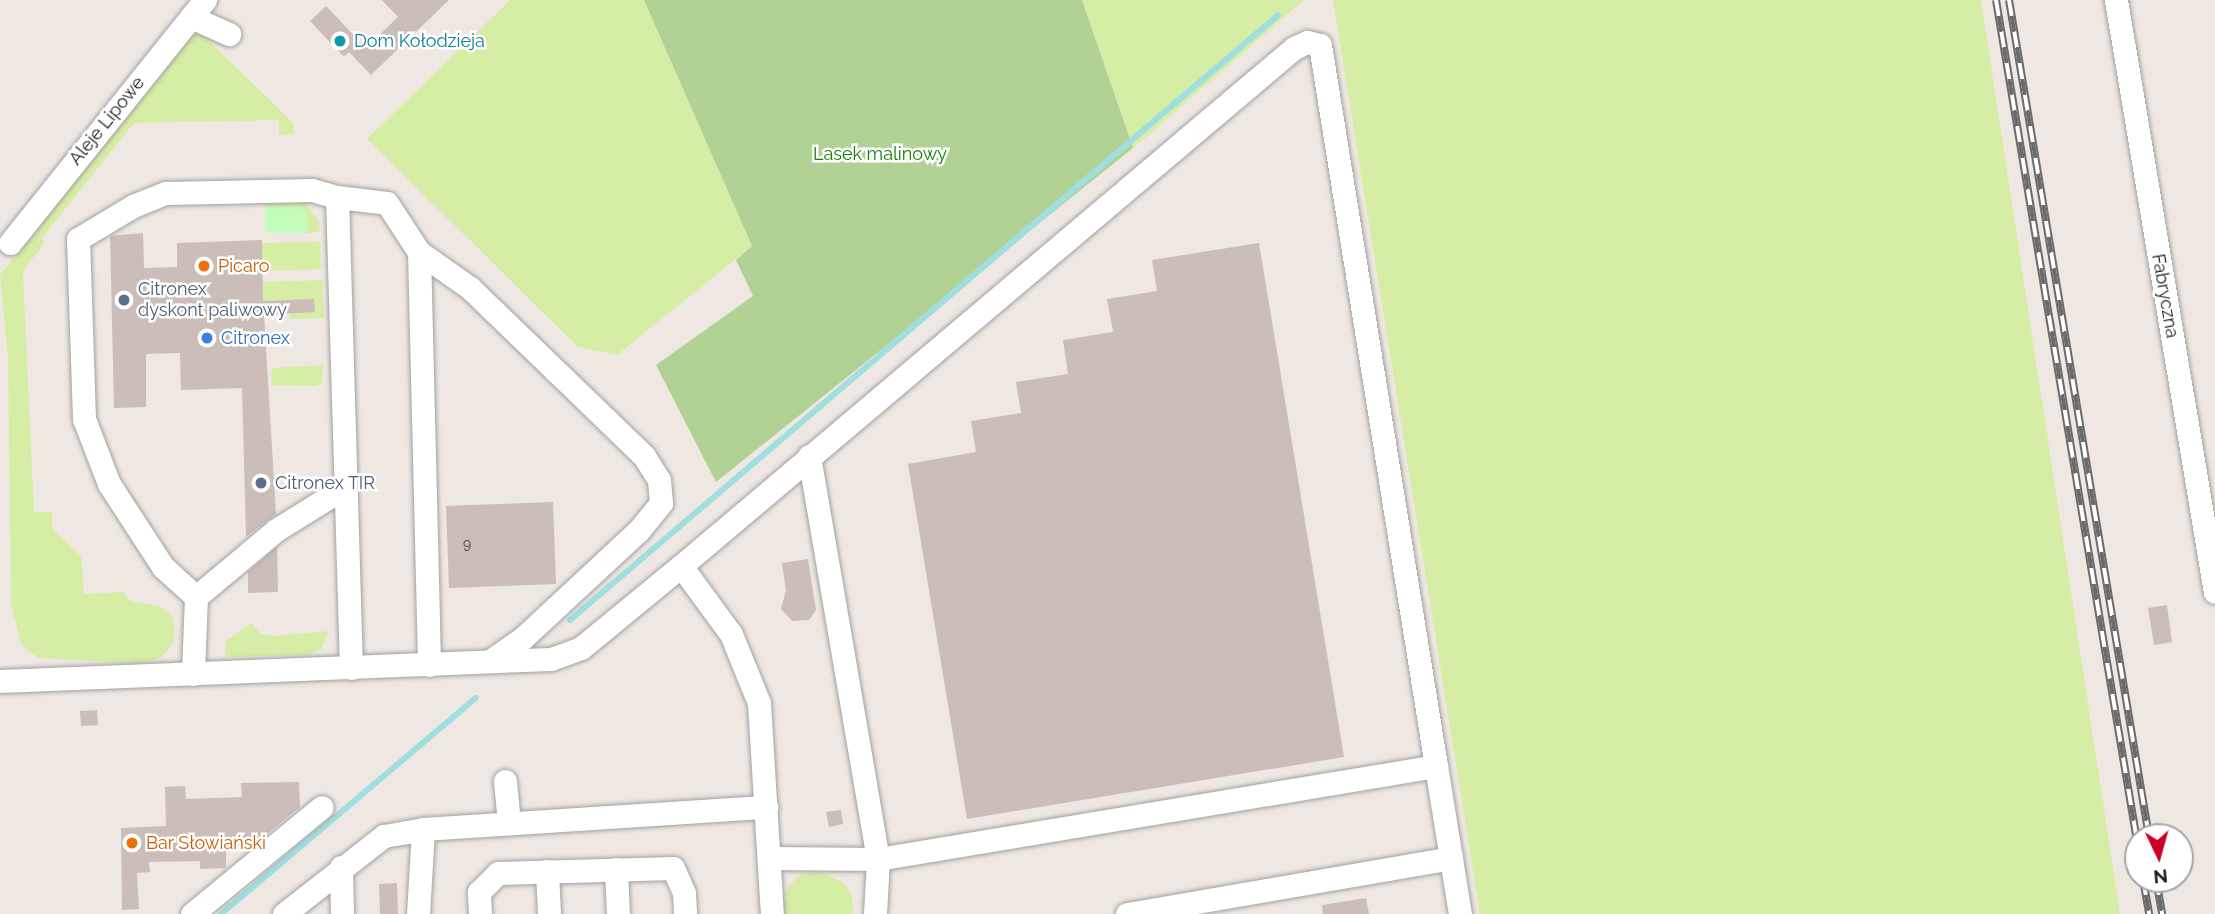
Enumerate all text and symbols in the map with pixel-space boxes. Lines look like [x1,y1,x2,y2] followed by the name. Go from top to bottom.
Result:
[354,30,485,52] place label: Dom Kołodzieja
[332,33,348,49] marker: Dom Kołodzieja
[65,72,149,170] street label: Aleje Lipowe
[813,143,947,165] park label: Lasek malinowy
[2147,252,2183,340] street label: Fabryczna
[218,255,270,277] place label: Picaro
[196,258,212,274] marker: Picaro
[138,279,287,322] place label: Citronex dyskont paliwowy
[116,292,132,308] marker: Citronex dyskont paliwowy
[221,327,290,349] place label: Citronex
[199,330,215,346] marker: Citronex
[275,472,376,494] place label: Citronex TIR
[253,475,269,491] marker: Citronex TIR
[463,536,471,552] house number: 9
[2124,823,2194,893] north arrow
[146,832,266,854] place label: Bar Słowiański
[124,835,140,851] marker: Bar Słowiański
[2152,865,2169,889] text: N

